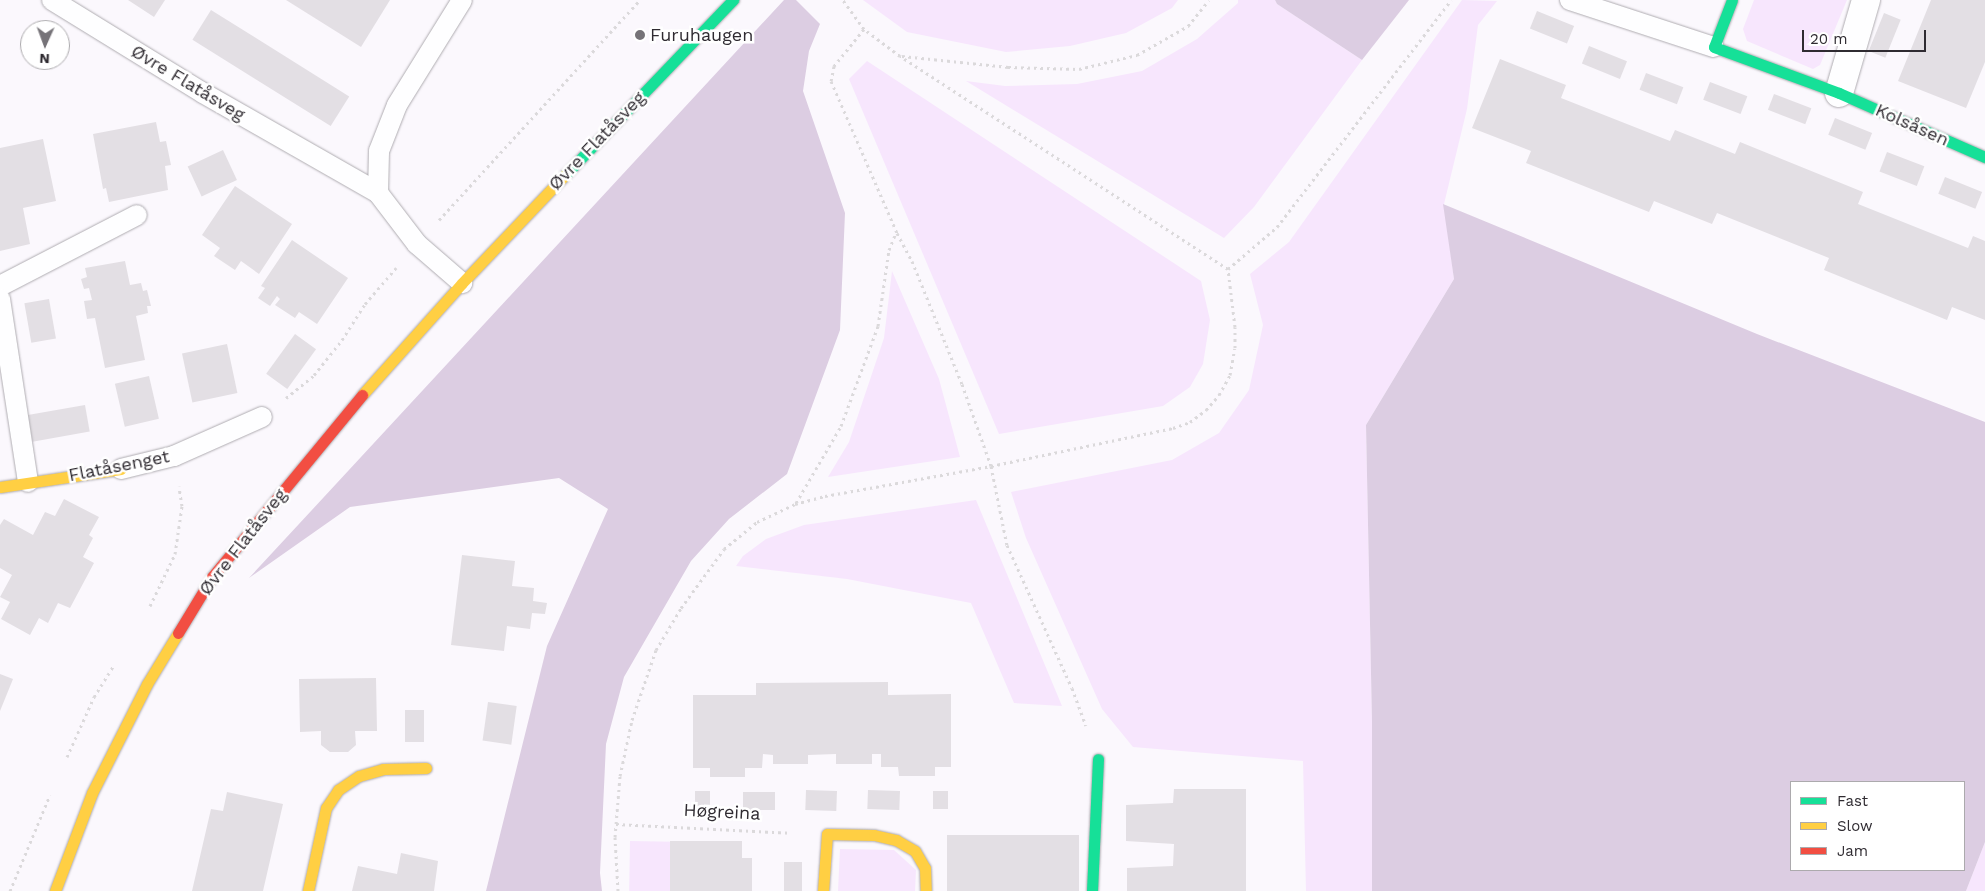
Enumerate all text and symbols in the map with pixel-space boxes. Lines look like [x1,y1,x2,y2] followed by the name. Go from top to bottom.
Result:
[20,20,70,70] north arrow
[1805,20,1929,52] scale bar
[650,24,753,46] place label: Furuhaugen
[634,29,646,41] marker: Furuhaugen
[1810,30,1848,48] text: 20 m
[127,41,249,125] street label: Øvre Flatåsveg
[39,51,50,67] text: N
[544,87,650,195] street label: Øvre Flatåsveg
[1872,99,1952,151] street label: Kolsåsen
[67,446,171,486] street label: Flatåsenget
[195,485,291,599] street label: Øvre Flatåsveg
[1790,781,1965,871] legend
[1837,792,1868,810] text: Fast
[683,799,761,825] street label: Høgreina
[1837,817,1873,835] text: Slow
[1837,842,1868,860] text: Jam

